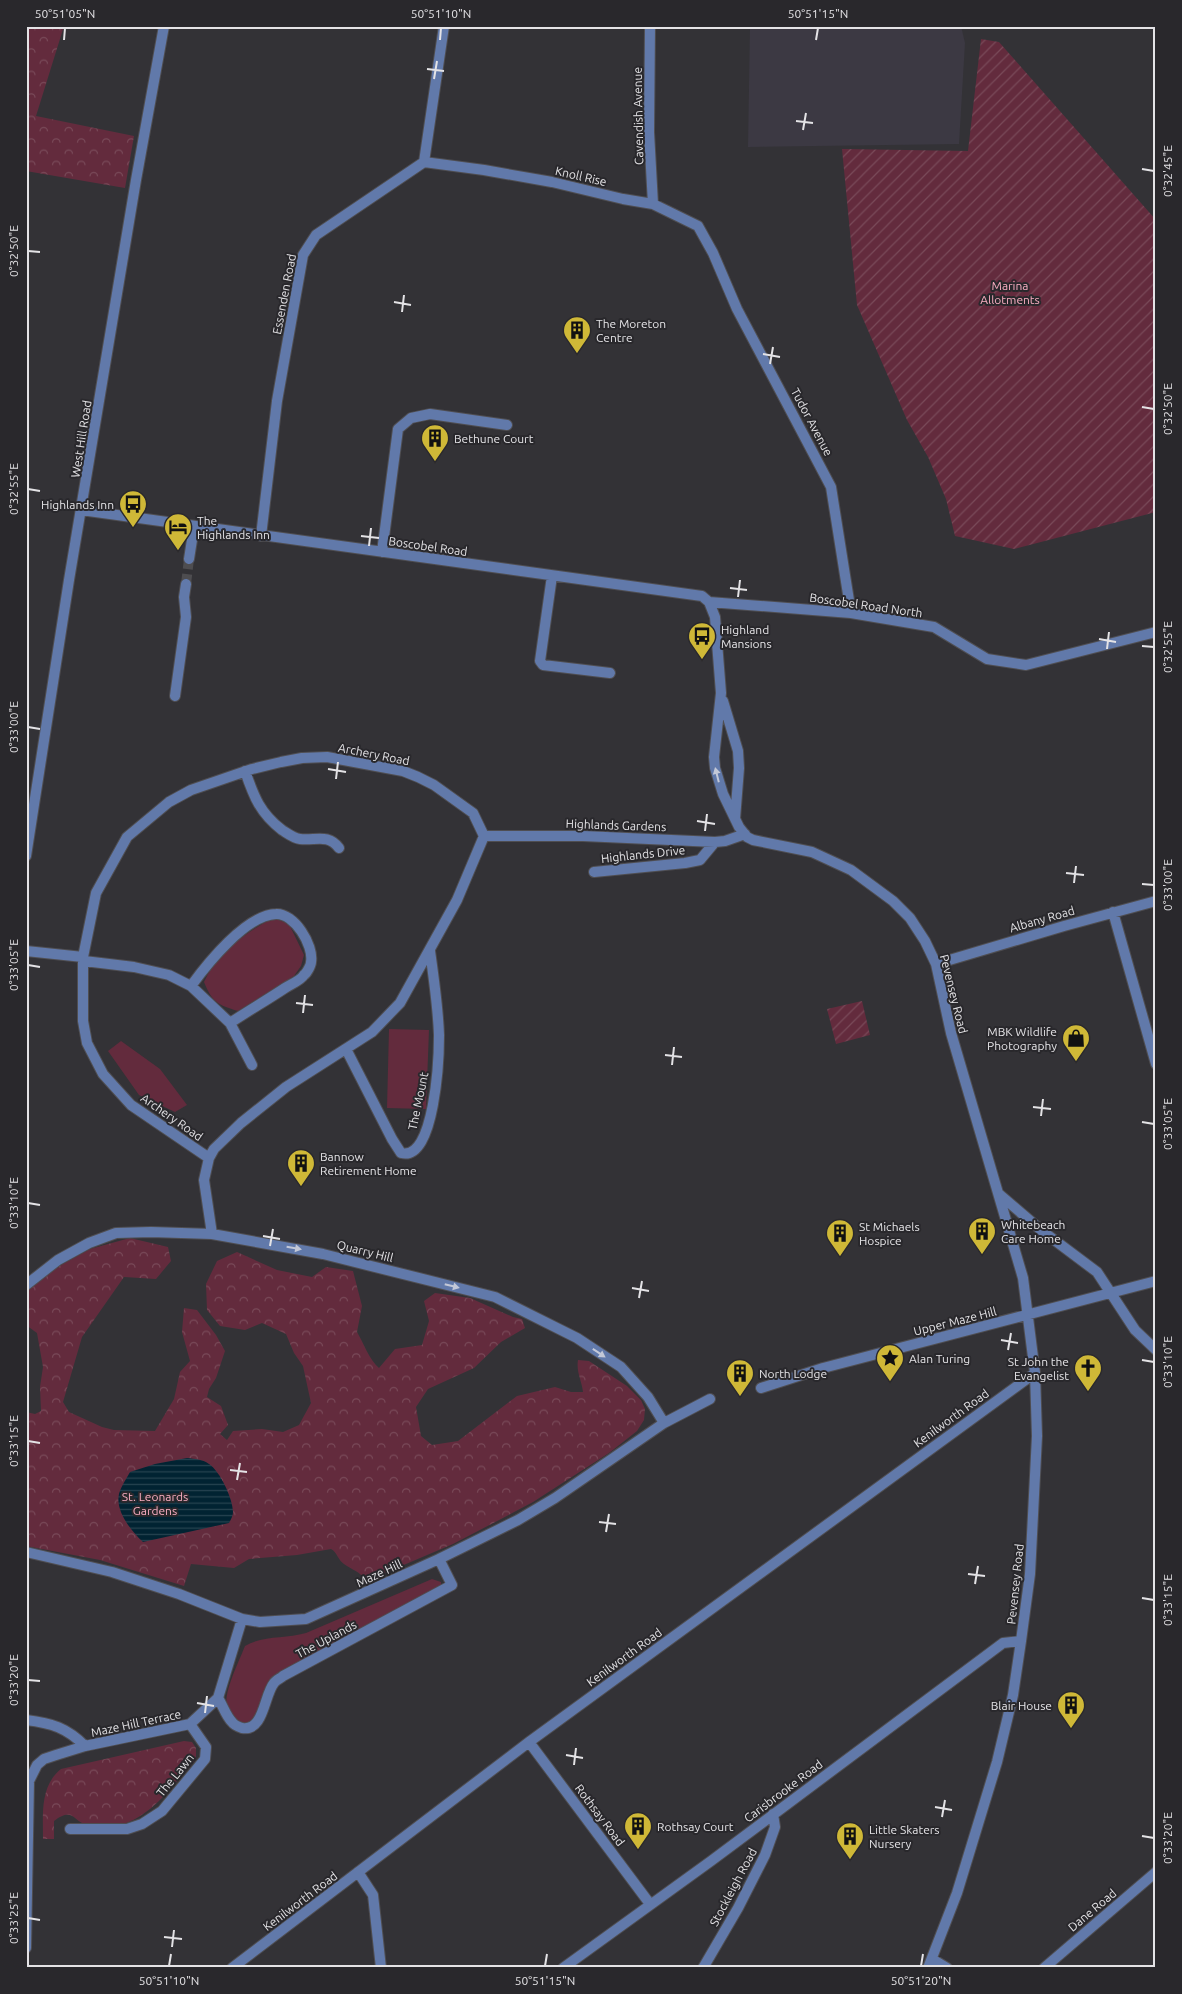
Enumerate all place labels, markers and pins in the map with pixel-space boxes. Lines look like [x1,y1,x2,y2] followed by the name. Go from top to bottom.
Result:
[562,315,592,354] building icon: The Moreton Centre
[596,317,666,344] place label: The Moreton Centre
[420,423,450,462] building icon: Bethune Court
[454,432,534,445] place label: Bethune Court
[118,489,148,528] bus stop icon: Highlands Inn
[41,498,114,511] place label: Highlands Inn
[163,512,193,551] hotel icon: The Highlands Inn
[197,514,270,541] place label: The Highlands Inn
[687,621,717,660] bus stop icon: Highland Mansions
[721,623,772,650] place label: Highland Mansions
[1061,1023,1091,1062] shop icon: MBK Wildlife Photography
[987,1025,1057,1052] place label: MBK Wildlife Photography
[286,1148,316,1187] building icon: Bannow Retirement Home
[320,1150,417,1177] place label: Bannow Retirement Home
[967,1216,997,1255] building icon: Whitebeach Care Home
[825,1218,855,1257] building icon: St Michaels Hospice
[1001,1218,1065,1245] place label: Whitebeach Care Home
[859,1220,920,1247] place label: St Michaels Hospice
[875,1343,905,1382] place icon: Alan Turing
[909,1352,970,1365] place label: Alan Turing
[1073,1353,1103,1392] church icon: St John the Evangelist
[1008,1355,1069,1382] place label: St John the Evangelist
[725,1358,755,1397] building icon: North Lodge
[759,1367,827,1380] place label: North Lodge
[1056,1690,1086,1729] building icon: Blair House
[991,1699,1052,1712] place label: Blair House
[623,1811,653,1850] building icon: Rothsay Court
[657,1820,734,1833] place label: Rothsay Court
[835,1821,865,1860] building icon: Little Skaters Nursery
[869,1823,940,1850] place label: Little Skaters Nursery

